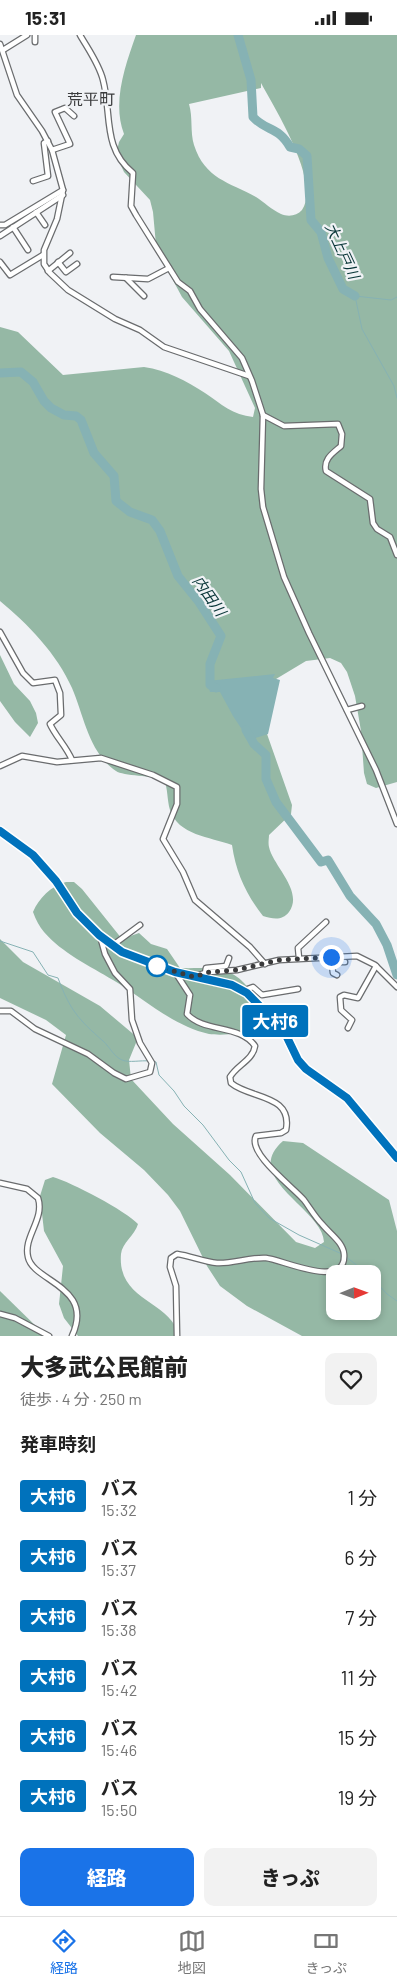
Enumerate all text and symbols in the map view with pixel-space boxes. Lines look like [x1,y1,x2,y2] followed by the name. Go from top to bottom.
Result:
[25,6,66,29] text: 15:31
[67,89,115,108] district label: 荒平町
[322,220,365,283] water label: 大上戸川
[190,572,231,621] water label: 内田川
[319,945,344,970] your location
[146,955,168,977] unlabelled marker
[246,1005,304,1037] line badge: 大村6
[252,1010,298,1032] text: 大村6
[326,1265,381,1320] north arrow
[326,1265,381,1320] map controls
[20,1352,188,1381] text: 大多武公民館前
[325,1353,377,1405] button: heart
[20,1389,142,1408] text: 徒歩 · 4 分 · 250 m
[20,1432,96,1455] text: 発車時刻
[101,1476,139,1499] text: バス
[30,1485,76,1507] text: 大村6
[348,1486,377,1509] text: 1 分
[101,1500,137,1519] text: 15:32
[101,1536,139,1559] text: バス
[30,1545,76,1567] text: 大村6
[344,1546,377,1569] text: 6 分
[101,1560,136,1579] text: 15:37
[101,1596,139,1619] text: バス
[30,1605,76,1627] text: 大村6
[345,1606,377,1629] text: 7 分
[101,1620,137,1639] text: 15:38
[101,1656,139,1679] text: バス
[30,1665,76,1687] text: 大村6
[341,1666,377,1689] text: 11 分
[101,1680,137,1699] text: 15:42
[101,1716,139,1739] text: バス
[30,1725,76,1747] text: 大村6
[338,1726,377,1749] text: 15 分
[101,1740,137,1759] text: 15:46
[101,1776,139,1799] text: バス
[30,1785,76,1807] text: 大村6
[338,1786,377,1809] text: 19 分
[101,1800,137,1819] text: 15:50
[20,1848,194,1906] button: 経路
[204,1848,377,1906] button: きっぷ
[50,1927,78,1977] tab: 経路
[178,1927,206,1977] tab: 地図
[306,1927,347,1977] tab: きっぷ

